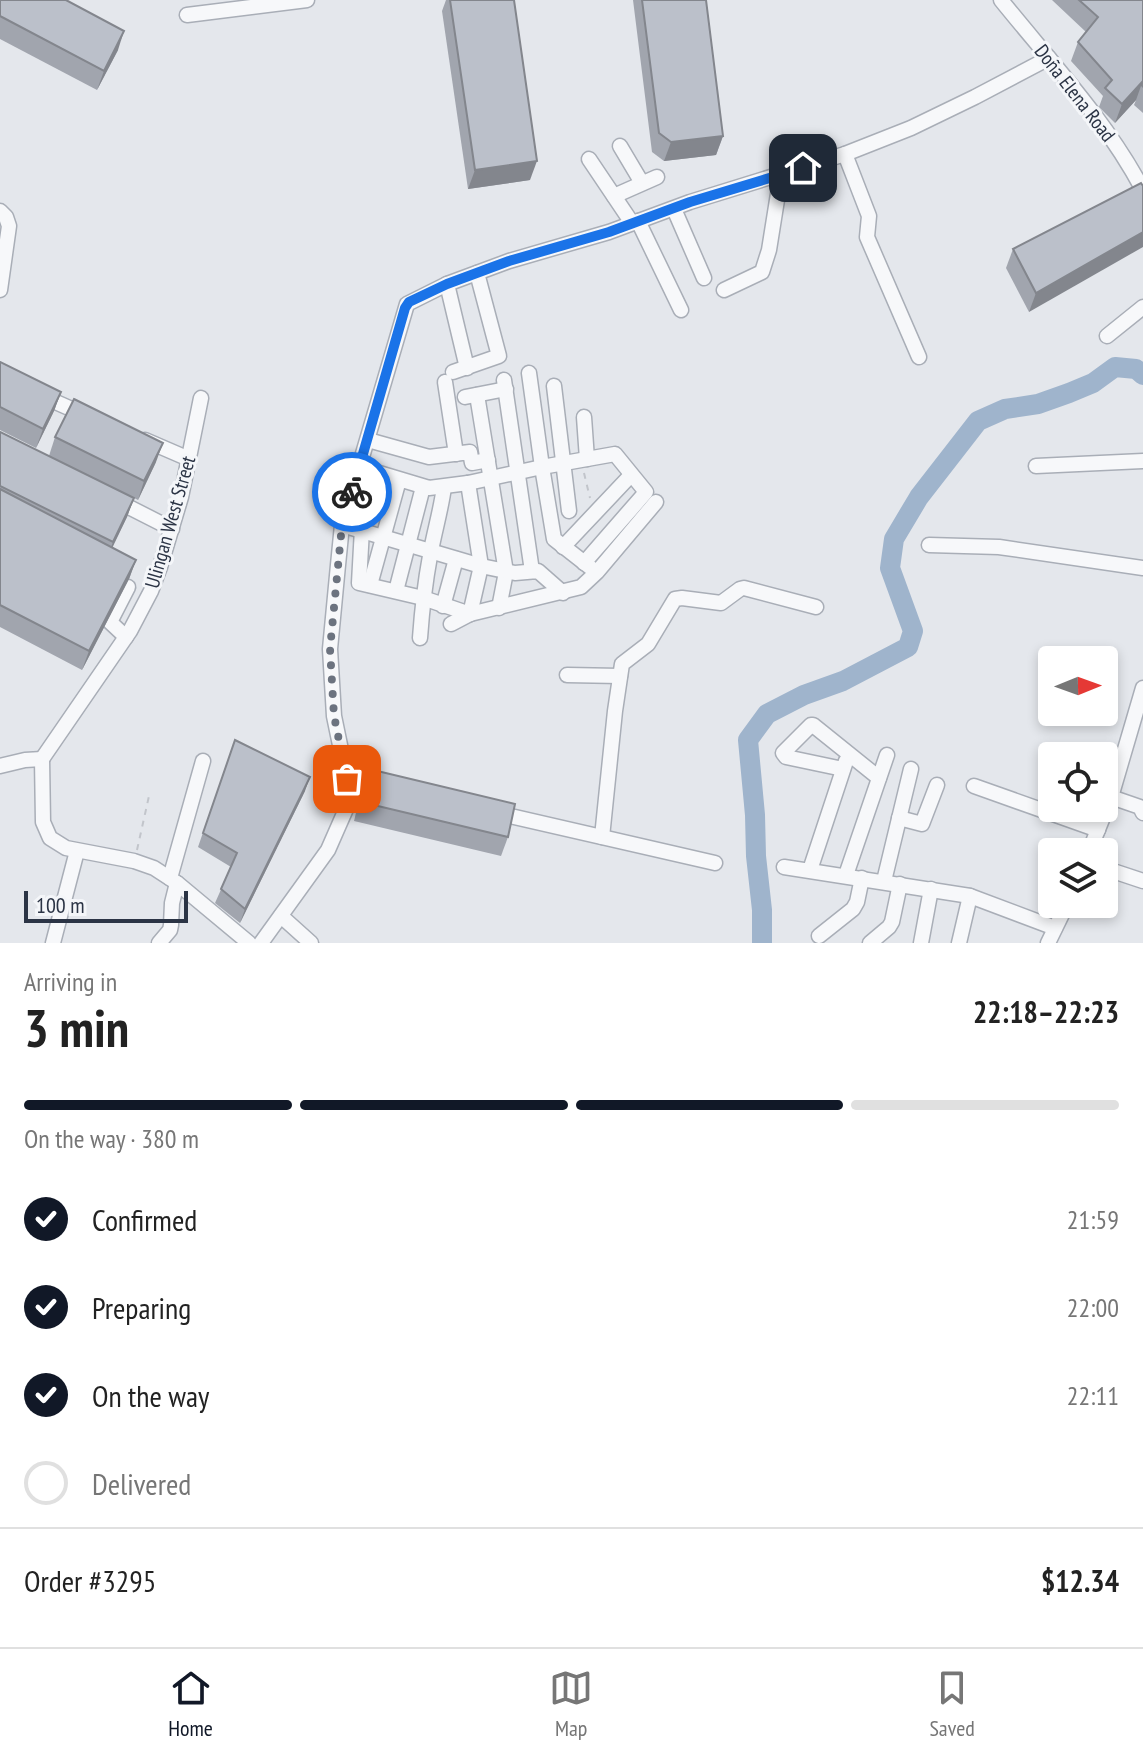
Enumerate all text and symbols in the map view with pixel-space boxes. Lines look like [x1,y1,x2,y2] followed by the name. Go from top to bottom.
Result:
[1029,39,1121,147] street label: Doña Elena Road
[769,134,837,202] pin
[781,146,825,190] icon: home
[139,452,201,591] street label: Ulingan West Street
[312,452,392,532] courier
[330,470,374,514] icon: bike
[1038,646,1118,726] north arrow
[1038,646,1118,918] map controls
[1038,742,1118,822] button: locate
[313,745,381,813] pin
[325,757,369,801] icon: bag
[1038,838,1118,918] button: layers
[24,887,188,923] scale bar
[36,891,85,919] text: 100 m
[24,965,117,998] text: Arriving in
[973,992,1119,1031] text: 22:18–22:23
[24,994,129,1061] text: 3 min
[24,1122,199,1155] text: On the way · 380 m
[24,1197,68,1241] icon: check
[92,1200,197,1239] text: Confirmed
[1067,1203,1119,1236] text: 21:59
[24,1285,68,1329] icon: check
[92,1288,191,1327] text: Preparing
[1067,1291,1119,1324] text: 22:00
[24,1373,68,1417] icon: check
[92,1376,209,1415] text: On the way
[1067,1379,1119,1412] text: 22:11
[92,1464,191,1503] text: Delivered
[24,1561,156,1600] text: Order #3295
[1041,1561,1119,1600] text: $12.34
[168,1666,213,1742] tab: Home
[549,1666,593,1742] tab: Map
[929,1666,975,1742] tab: Saved

